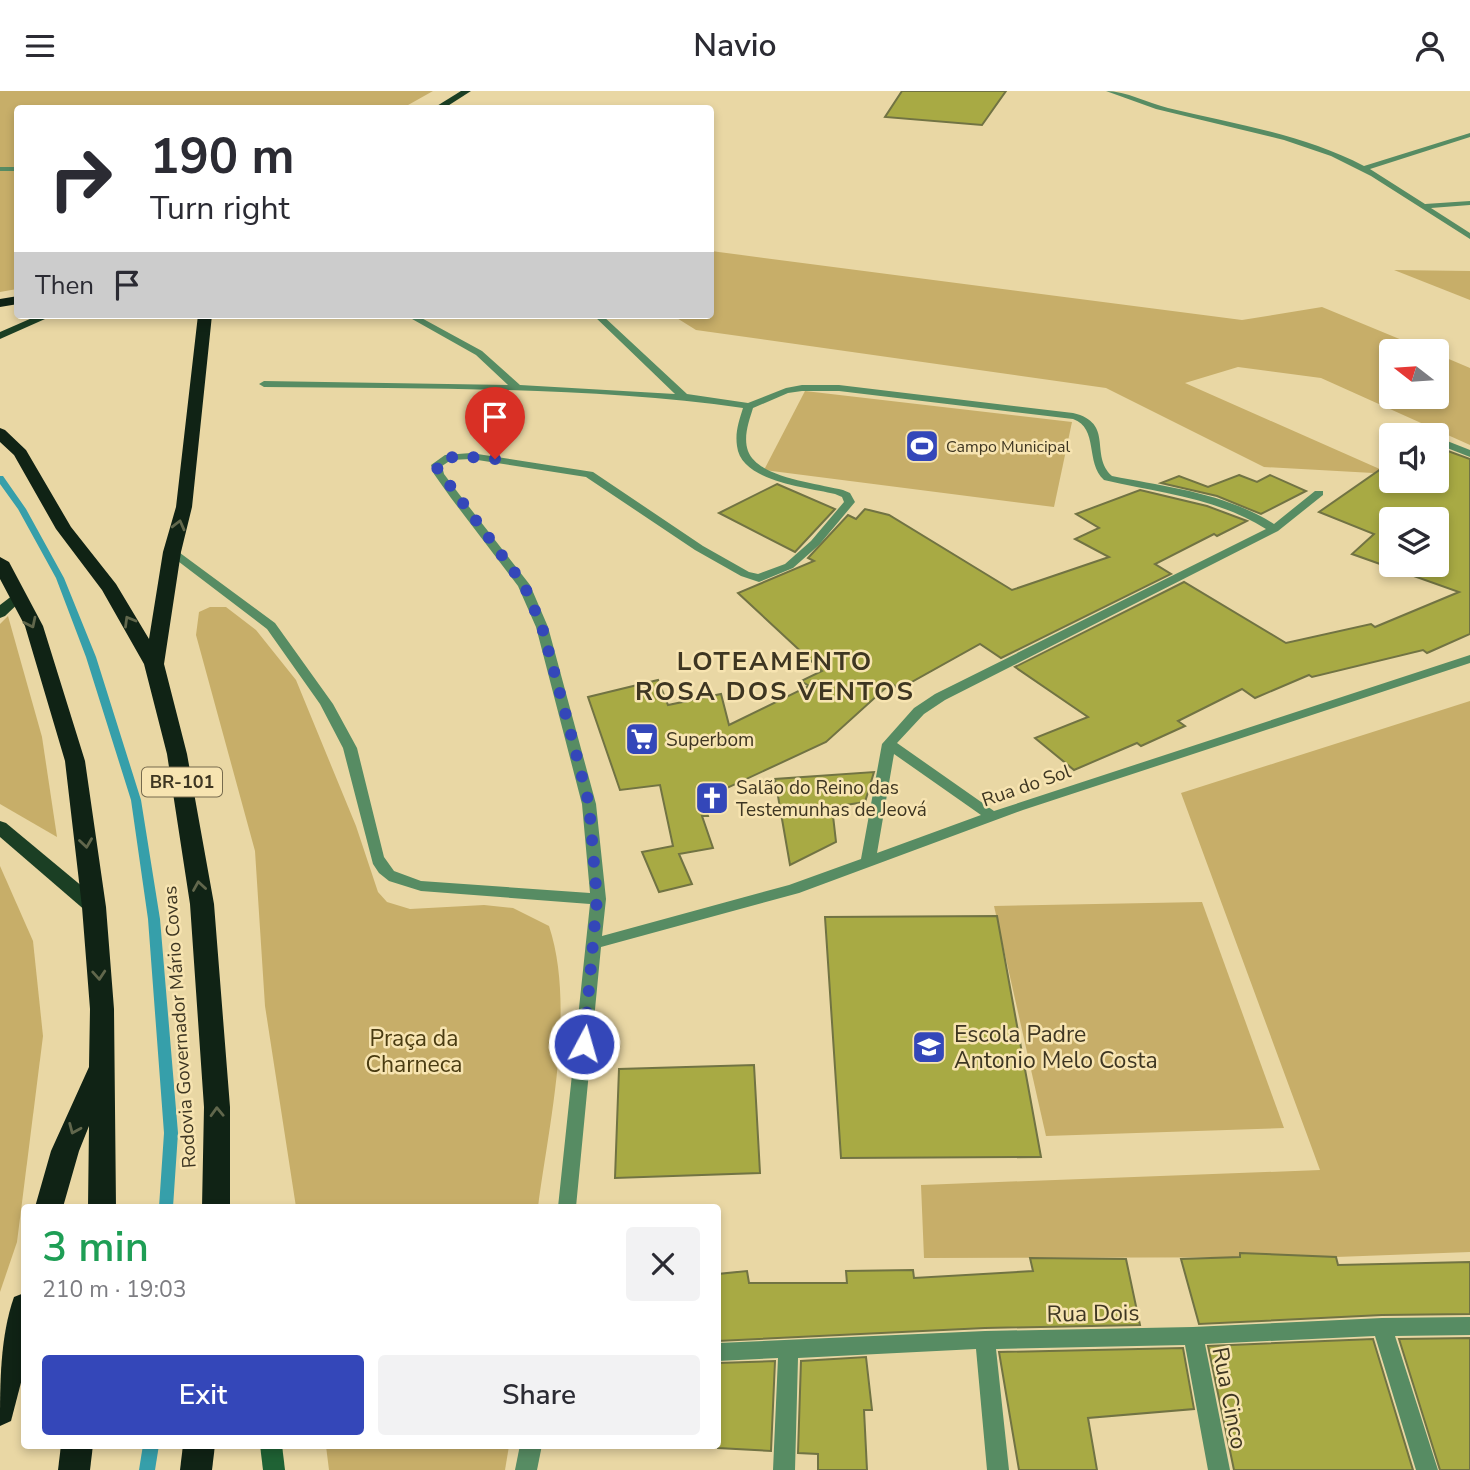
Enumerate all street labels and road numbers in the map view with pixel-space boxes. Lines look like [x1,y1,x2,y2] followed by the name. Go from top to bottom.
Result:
[978,758,1075,813] street label: Rua do Sol
[142,767,222,797] road number: BR-101
[157,885,203,1169] street label: Rodovia Governador Mário Covas
[1046,1297,1140,1330] street label: Rua Dois
[1204,1344,1255,1452] street label: Rua Cinco

